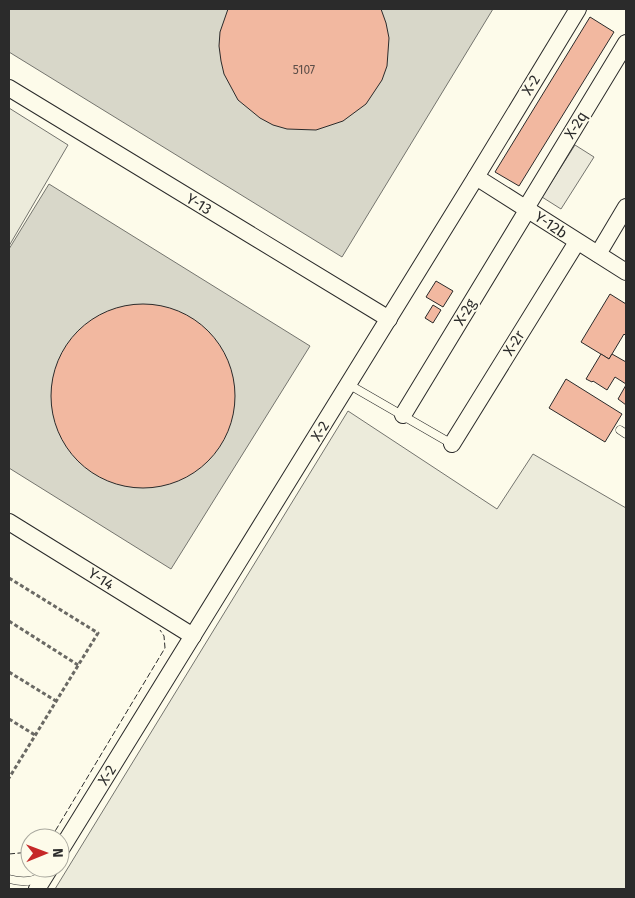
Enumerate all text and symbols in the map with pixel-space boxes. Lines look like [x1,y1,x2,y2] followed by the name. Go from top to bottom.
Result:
[293,63,315,77] house number: 5107
[518,72,544,98] street label: X-2
[561,108,591,142] street label: X-2q
[183,189,215,219] street label: Y-13
[531,208,571,242] street label: Y-12b
[450,295,480,328] street label: X-2g
[499,327,529,359] street label: X-2r
[307,418,333,444] street label: X-2
[85,564,117,594] street label: Y-14
[94,762,120,788] street label: X-2
[20,828,70,878] north arrow
[49,848,66,858] text: N

